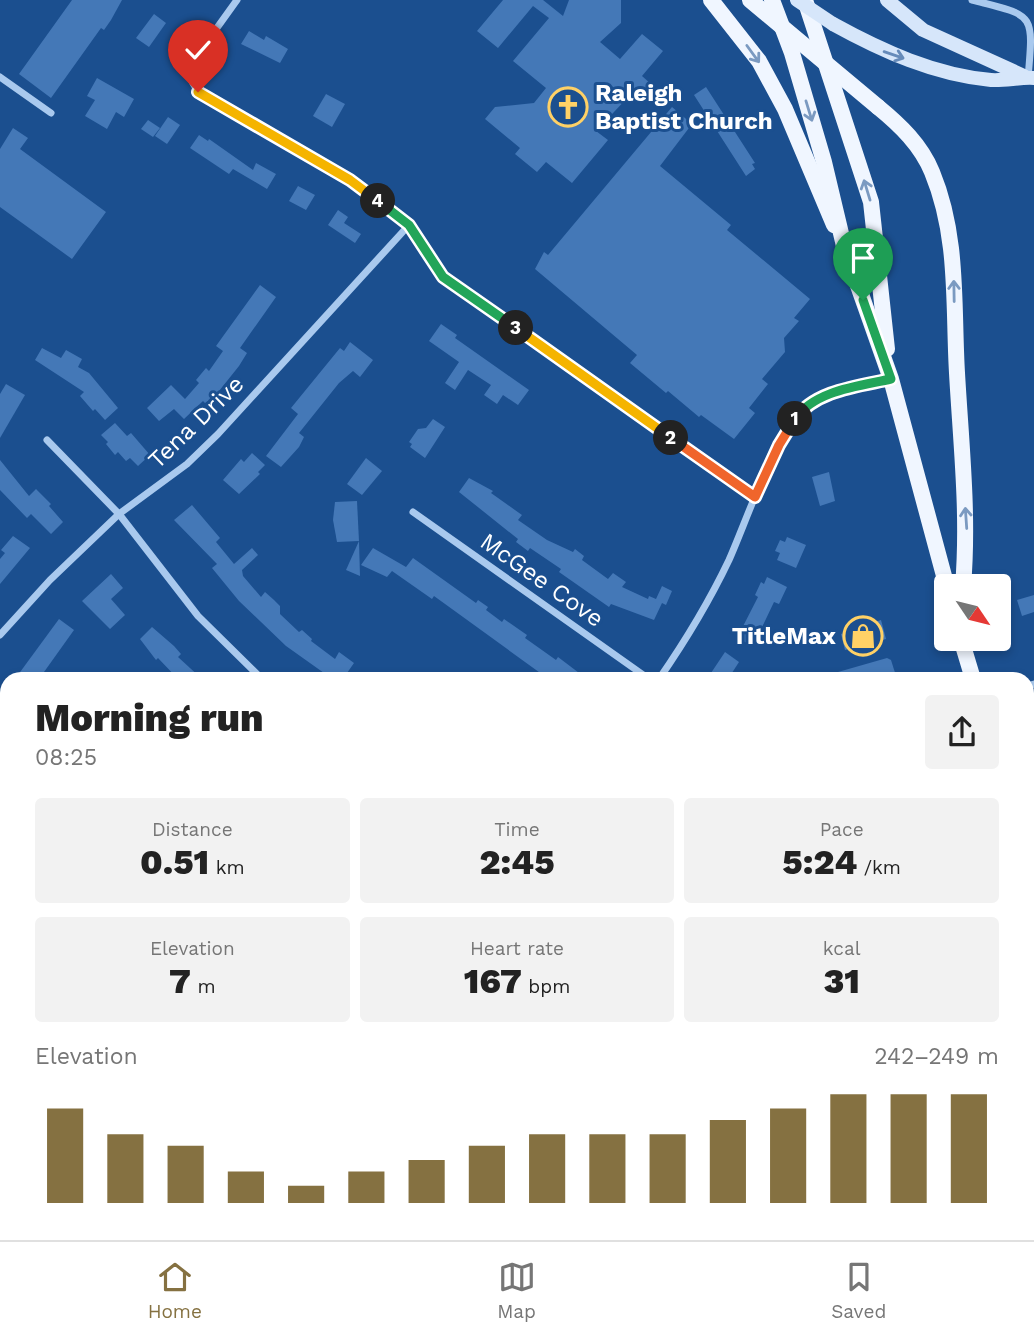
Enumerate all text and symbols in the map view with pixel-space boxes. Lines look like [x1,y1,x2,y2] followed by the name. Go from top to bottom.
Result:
[168,20,228,92] pin
[179,31,217,69] icon: check
[746,44,760,63] one-way arrow
[883,50,905,62] one-way arrow
[595,79,773,135] place label: Raleigh Baptist Church
[547,86,589,128] church icon: Raleigh Baptist Church
[804,100,817,122] one-way arrow
[860,179,873,201] one-way arrow
[360,184,396,218] pin: 4
[371,189,384,212] text: 4
[833,228,893,300] pin
[844,239,882,277] icon: arrive
[947,280,961,303] one-way arrow
[498,310,534,346] pin: 3
[510,316,521,339] text: 3
[143,370,249,474] street label: Tena Drive
[778,402,812,436] pin: 1
[790,407,799,430] text: 1
[654,420,688,456] pin: 2
[665,426,676,449] text: 2
[959,507,972,530] one-way arrow
[475,527,609,633] street label: McGee Cove
[934,574,1012,651] north arrow
[934,574,1011,651] map controls
[842,615,884,657] shop icon: TitleMax
[732,622,836,650] place label: TitleMax
[925,695,999,769] button: share
[35,696,264,740] text: Morning run
[35,744,97,771] text: 08:25
[152,818,233,841] text: Distance
[494,818,540,841] text: Time
[820,818,864,841] text: Pace
[140,841,209,883] text: 0.51
[479,841,555,883] text: 2:45
[782,841,857,883] text: 5:24
[209,856,245,879] text: km
[857,856,901,879] text: /km
[150,937,235,960] text: Elevation
[470,937,564,960] text: Heart rate
[823,937,860,960] text: kcal
[169,960,191,1002] text: 7
[464,960,522,1002] text: 167
[823,960,860,1002] text: 31
[191,975,216,998] text: m
[522,975,570,998] text: bpm
[35,1043,138,1070] text: Elevation
[874,1043,999,1070] text: 242–249 m
[148,1258,202,1323] tab: Home
[497,1258,536,1323] tab: Map
[831,1258,886,1323] tab: Saved

